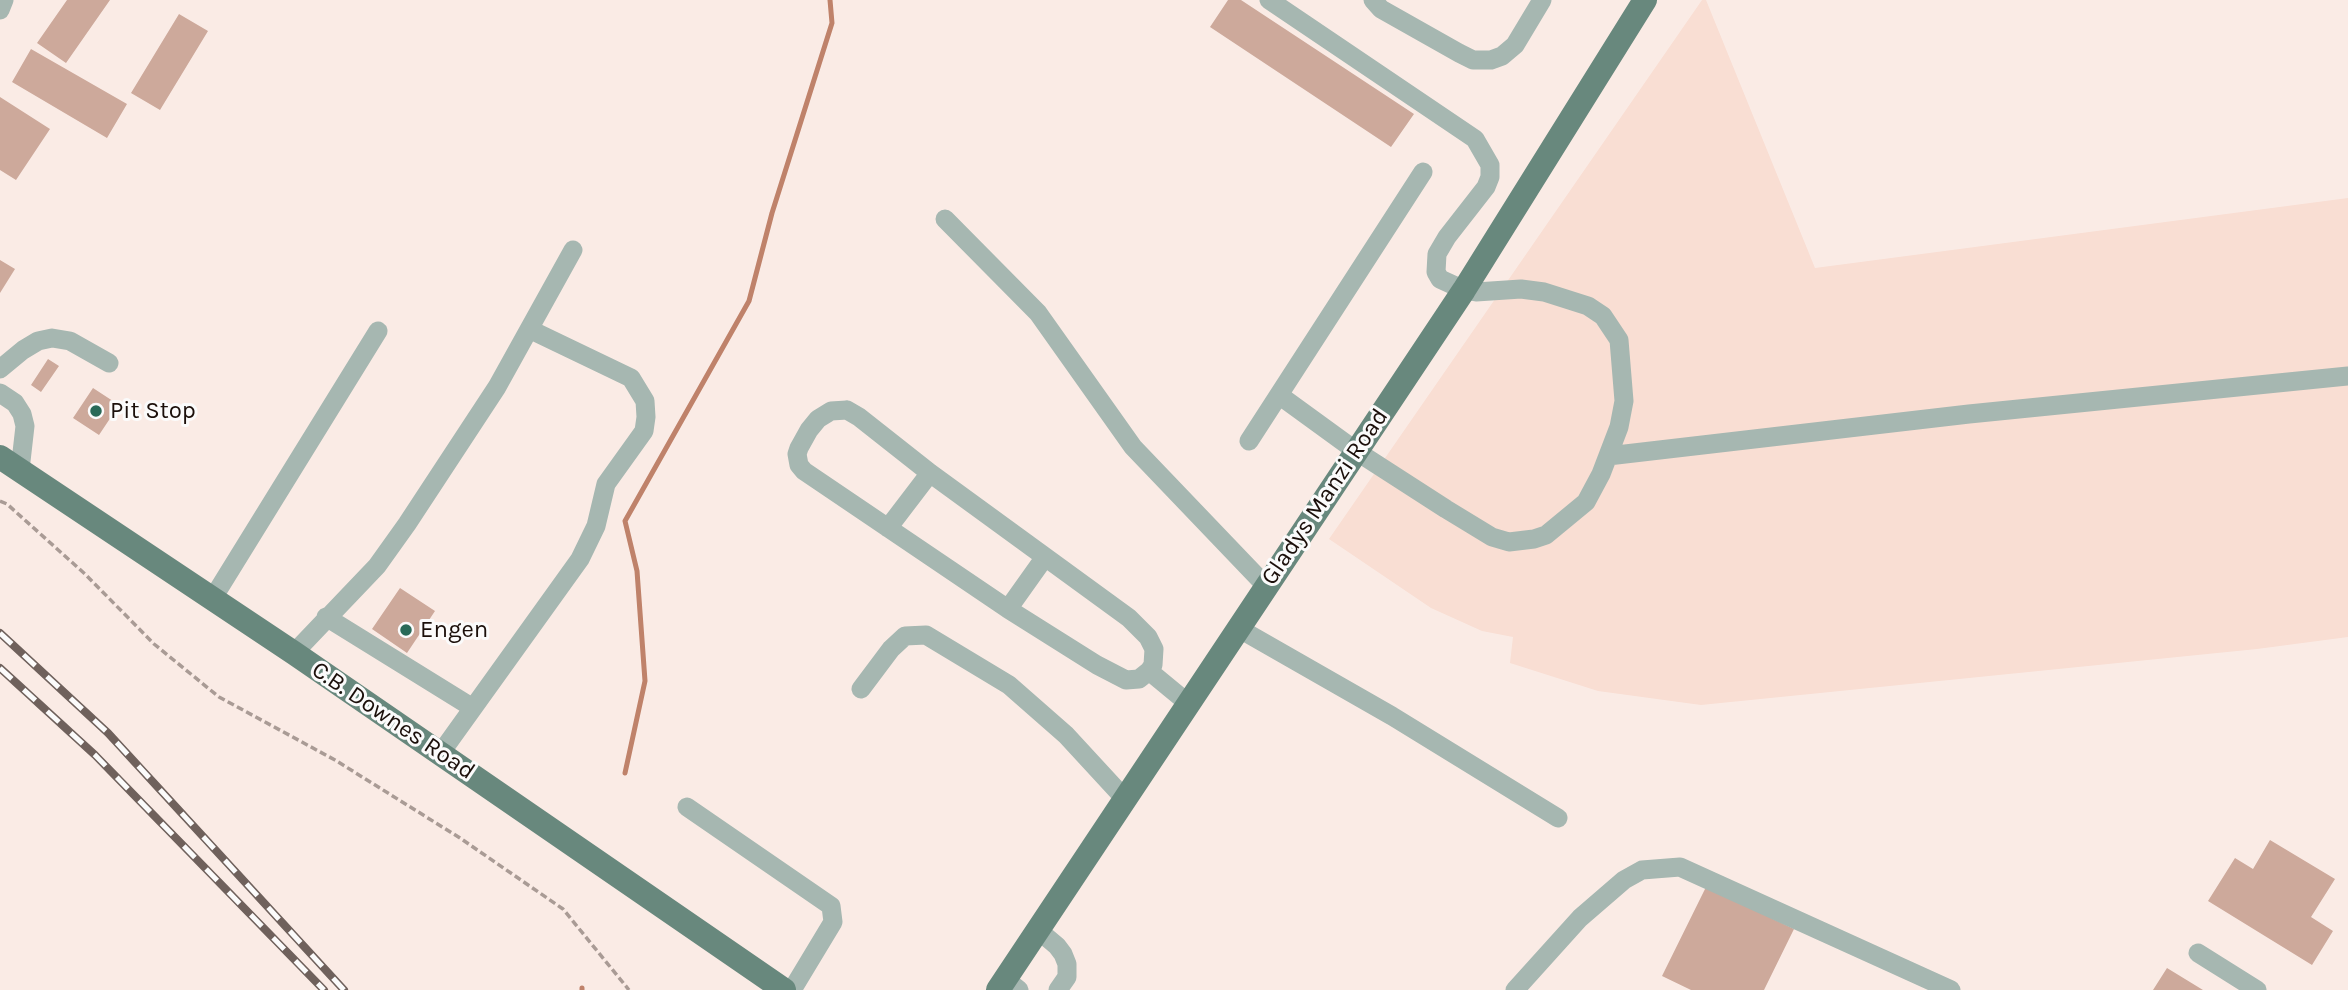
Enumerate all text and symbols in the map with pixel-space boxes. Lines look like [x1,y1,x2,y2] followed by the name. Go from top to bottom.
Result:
[110,397,196,425] place label: Pit Stop
[88,403,104,419] marker: Pit Stop
[1255,403,1395,591] street label: Gladys Manzi Road
[420,616,488,644] place label: Engen
[398,622,414,638] marker: Engen
[306,656,480,786] street label: C.B. Downes Road

